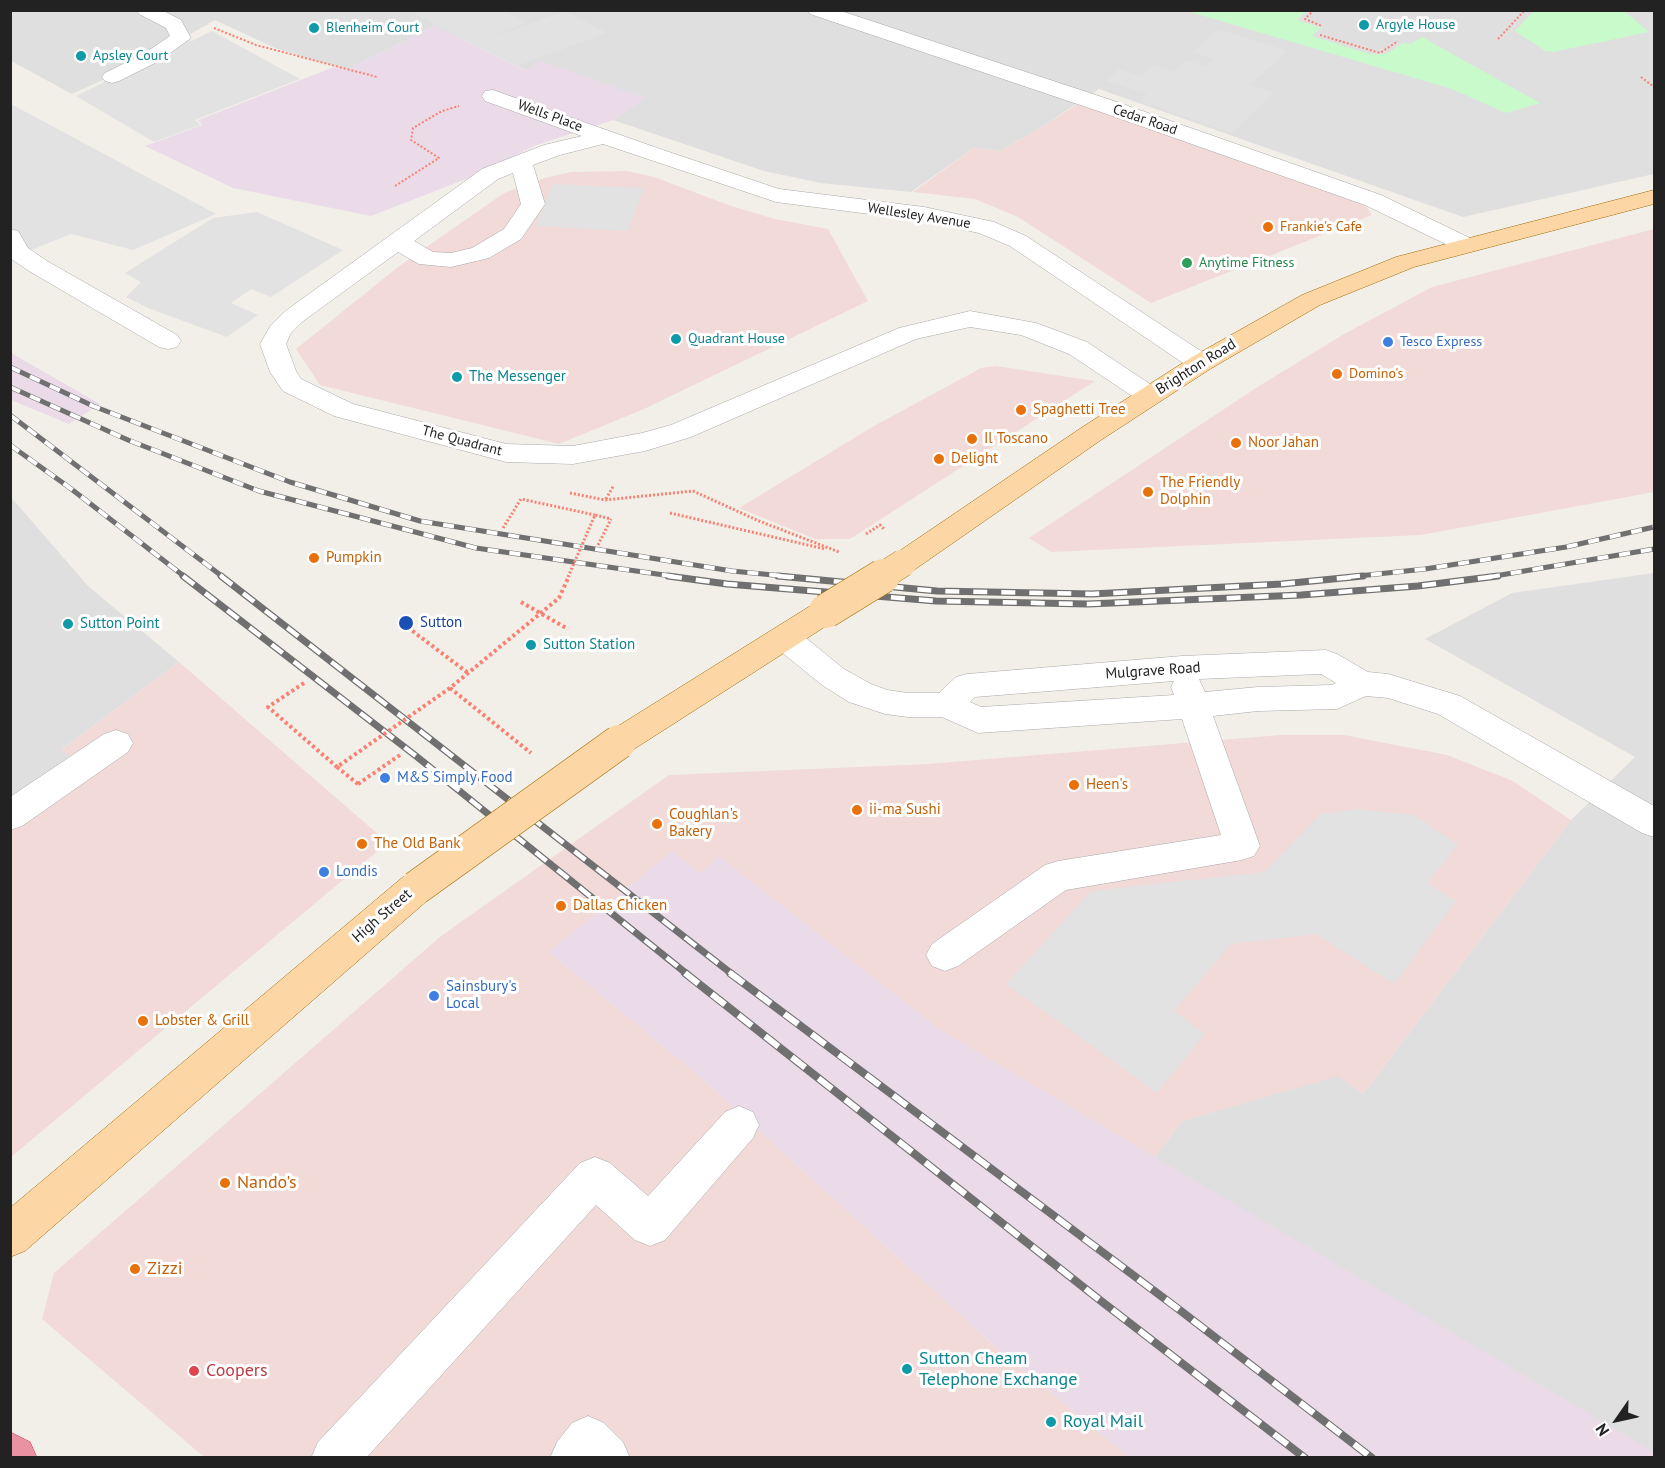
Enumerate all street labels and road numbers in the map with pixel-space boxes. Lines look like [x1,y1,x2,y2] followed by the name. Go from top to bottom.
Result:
[515,96,585,136] street label: Wells Place
[1110,101,1180,139] street label: Cedar Road
[866,200,972,232] street label: Wellesley Avenue
[1153,335,1239,399] street label: Brighton Road
[420,422,504,460] street label: The Quadrant
[1105,659,1201,683] street label: Mulgrave Road
[349,885,415,947] street label: High Street

